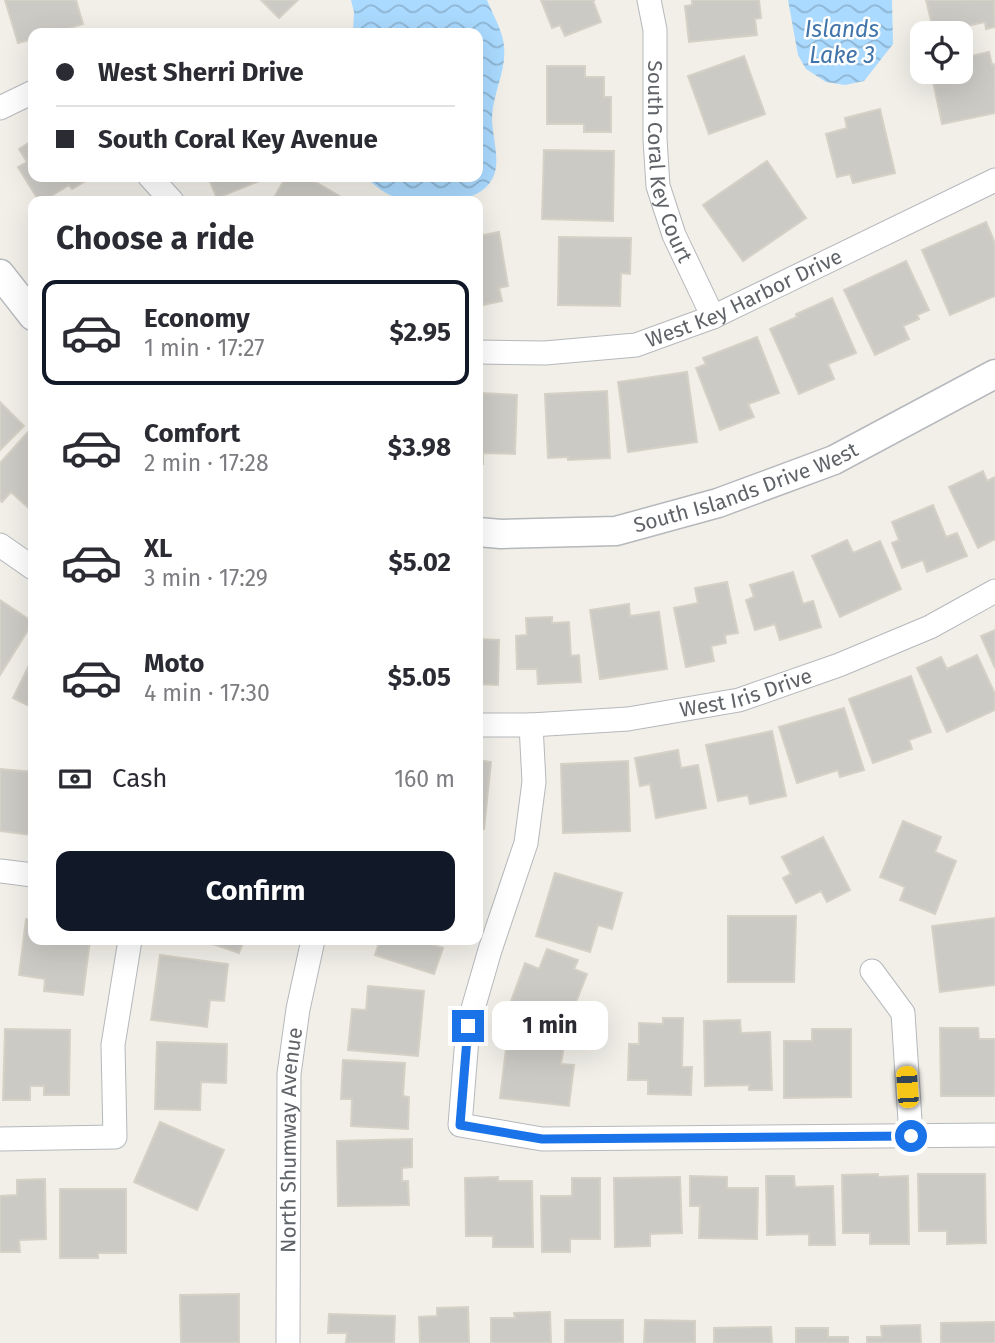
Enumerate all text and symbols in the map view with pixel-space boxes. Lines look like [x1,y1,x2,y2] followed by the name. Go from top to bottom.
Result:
[805,15,880,69] water label: Islands Lake 3
[910,21,973,84] map controls
[910,21,973,84] button: locate
[98,57,304,88] text: West Sherri Drive
[642,60,698,267] street label: South Coral Key Court
[98,124,378,155] text: South Coral Key Avenue
[56,219,254,257] text: Choose a ride
[642,243,846,353] street label: West Key Harbor Drive
[60,301,123,364] icon: car
[144,303,250,334] text: Economy
[389,317,451,348] text: $2.95
[144,334,265,362] text: 1 min · 17:27
[60,416,123,479] icon: car
[144,418,240,449] text: Comfort
[388,432,451,463] text: $3.98
[631,436,863,539] street label: South Islands Drive West
[144,449,269,477] text: 2 min · 17:28
[60,531,123,594] icon: car
[144,533,172,564] text: XL
[389,547,451,578] text: $5.02
[144,564,268,592] text: 3 min · 17:29
[60,646,123,709] icon: car
[144,648,204,679] text: Moto
[388,662,451,693] text: $5.05
[678,662,815,723] street label: West Iris Drive
[144,679,270,707] text: 4 min · 17:30
[56,760,94,798] icon: cash
[112,763,168,794] text: Cash
[394,765,455,793] text: 160 m
[56,851,455,931] button: Confirm
[492,1002,608,1050] callout: 1 min
[452,1010,484,1042] route end
[522,1011,578,1039] text: 1 min
[275,1026,308,1253] street label: North Shumway Avenue
[896,1065,919,1109] car
[895,1120,927,1152] route start

